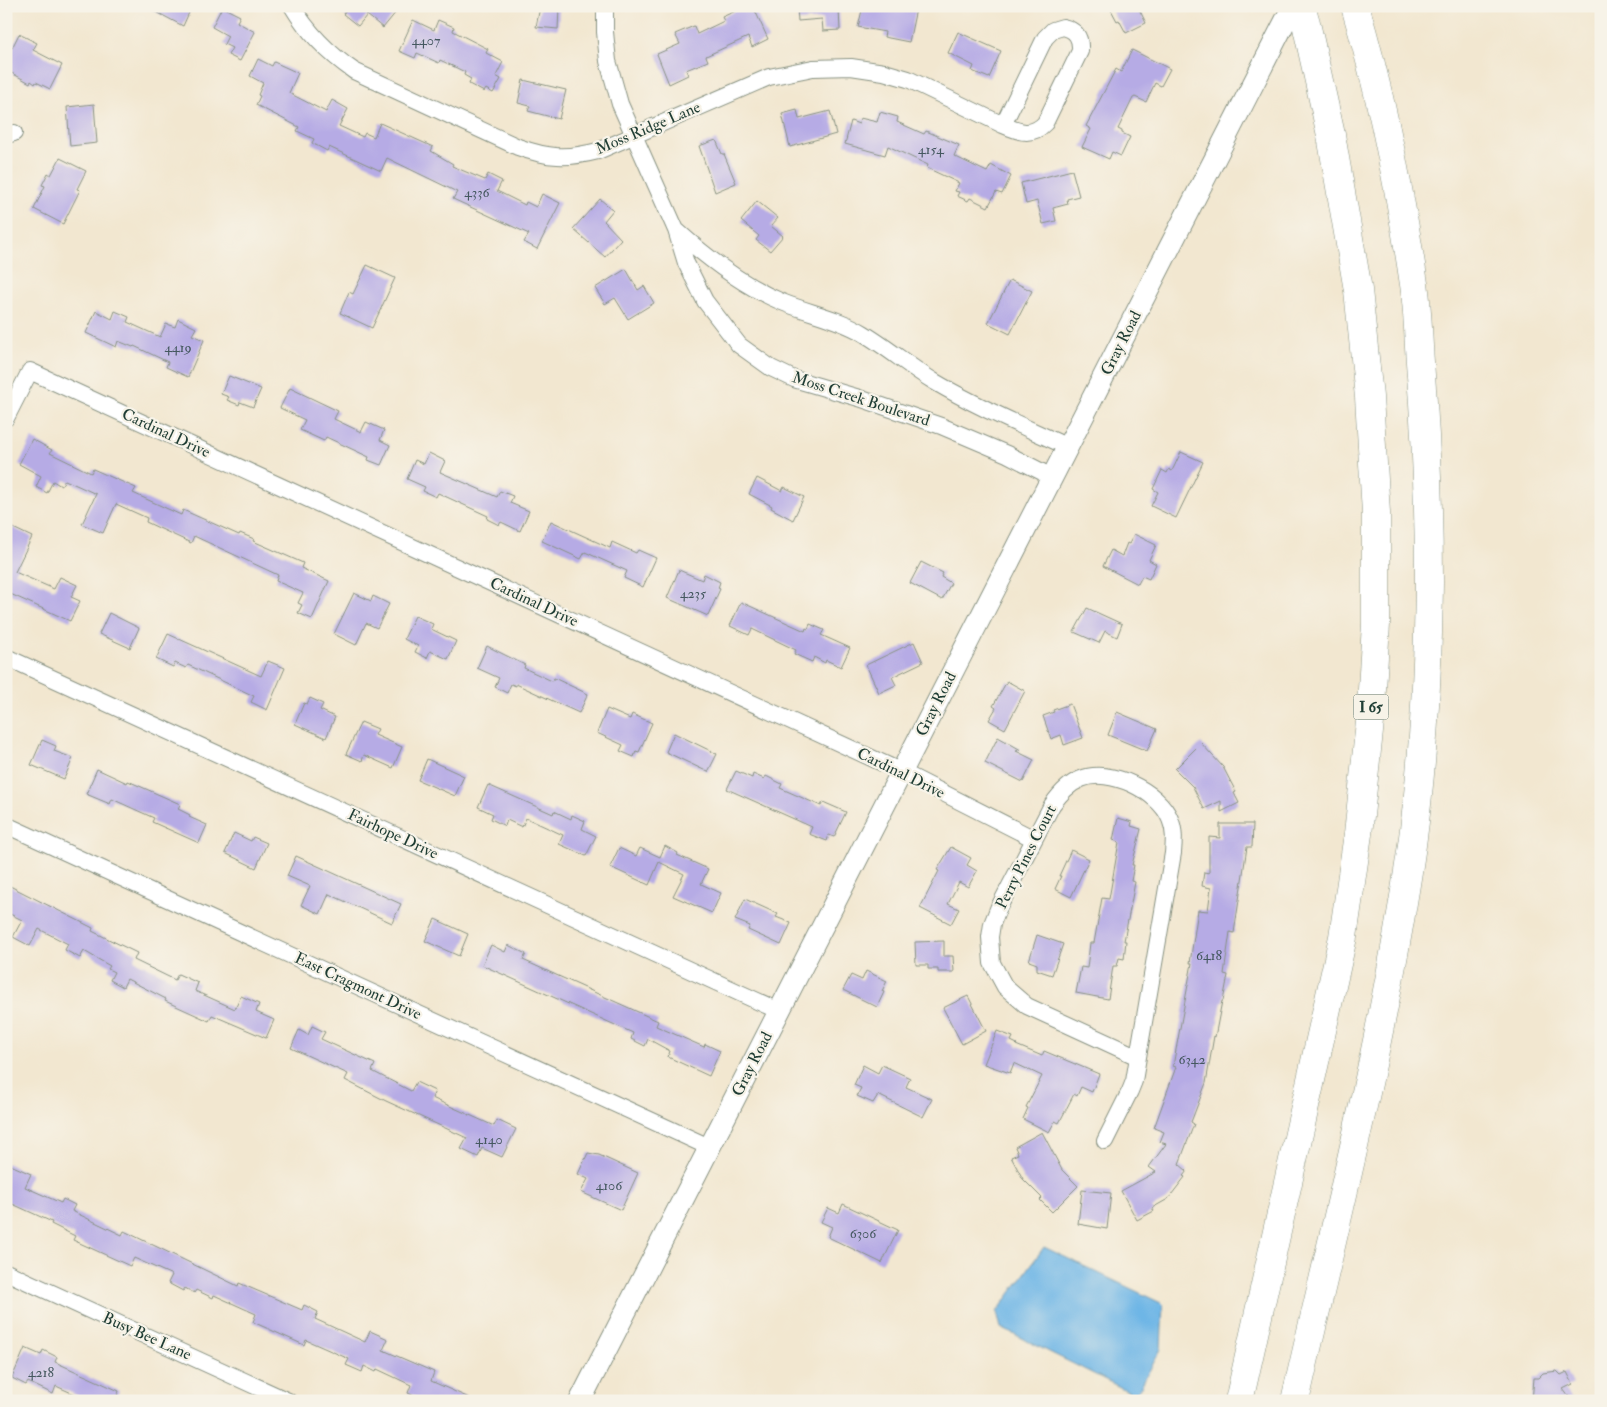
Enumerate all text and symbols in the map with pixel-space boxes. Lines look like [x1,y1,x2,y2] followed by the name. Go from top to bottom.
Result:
[412,32,441,49] house number: 4407
[593,97,704,159] street label: Moss Ridge Lane
[918,141,945,158] house number: 4154
[464,184,491,201] house number: 4336
[1096,307,1146,379] street label: Gray Road
[164,339,192,356] house number: 4419
[790,367,932,431] street label: Moss Creek Boulevard
[119,404,214,462] street label: Cardinal Drive
[487,573,582,631] street label: Cardinal Drive
[680,585,707,602] house number: 4235
[911,668,961,740] street label: Gray Road
[1354,694,1388,720] road number: I 65
[854,743,948,803] street label: Cardinal Drive
[991,802,1061,912] street label: Perry Pines Court
[344,804,442,865] street label: Fairhope Drive
[1196,947,1223,964] house number: 6418
[291,948,425,1024] street label: East Cragmont Drive
[727,1028,777,1100] street label: Gray Road
[1178,1051,1206,1068] house number: 6342
[475,1131,503,1148] house number: 4140
[596,1177,623,1194] house number: 4106
[850,1225,877,1242] house number: 6306
[100,1308,195,1365] street label: Busy Bee Lane
[28,1364,55,1381] house number: 4218

